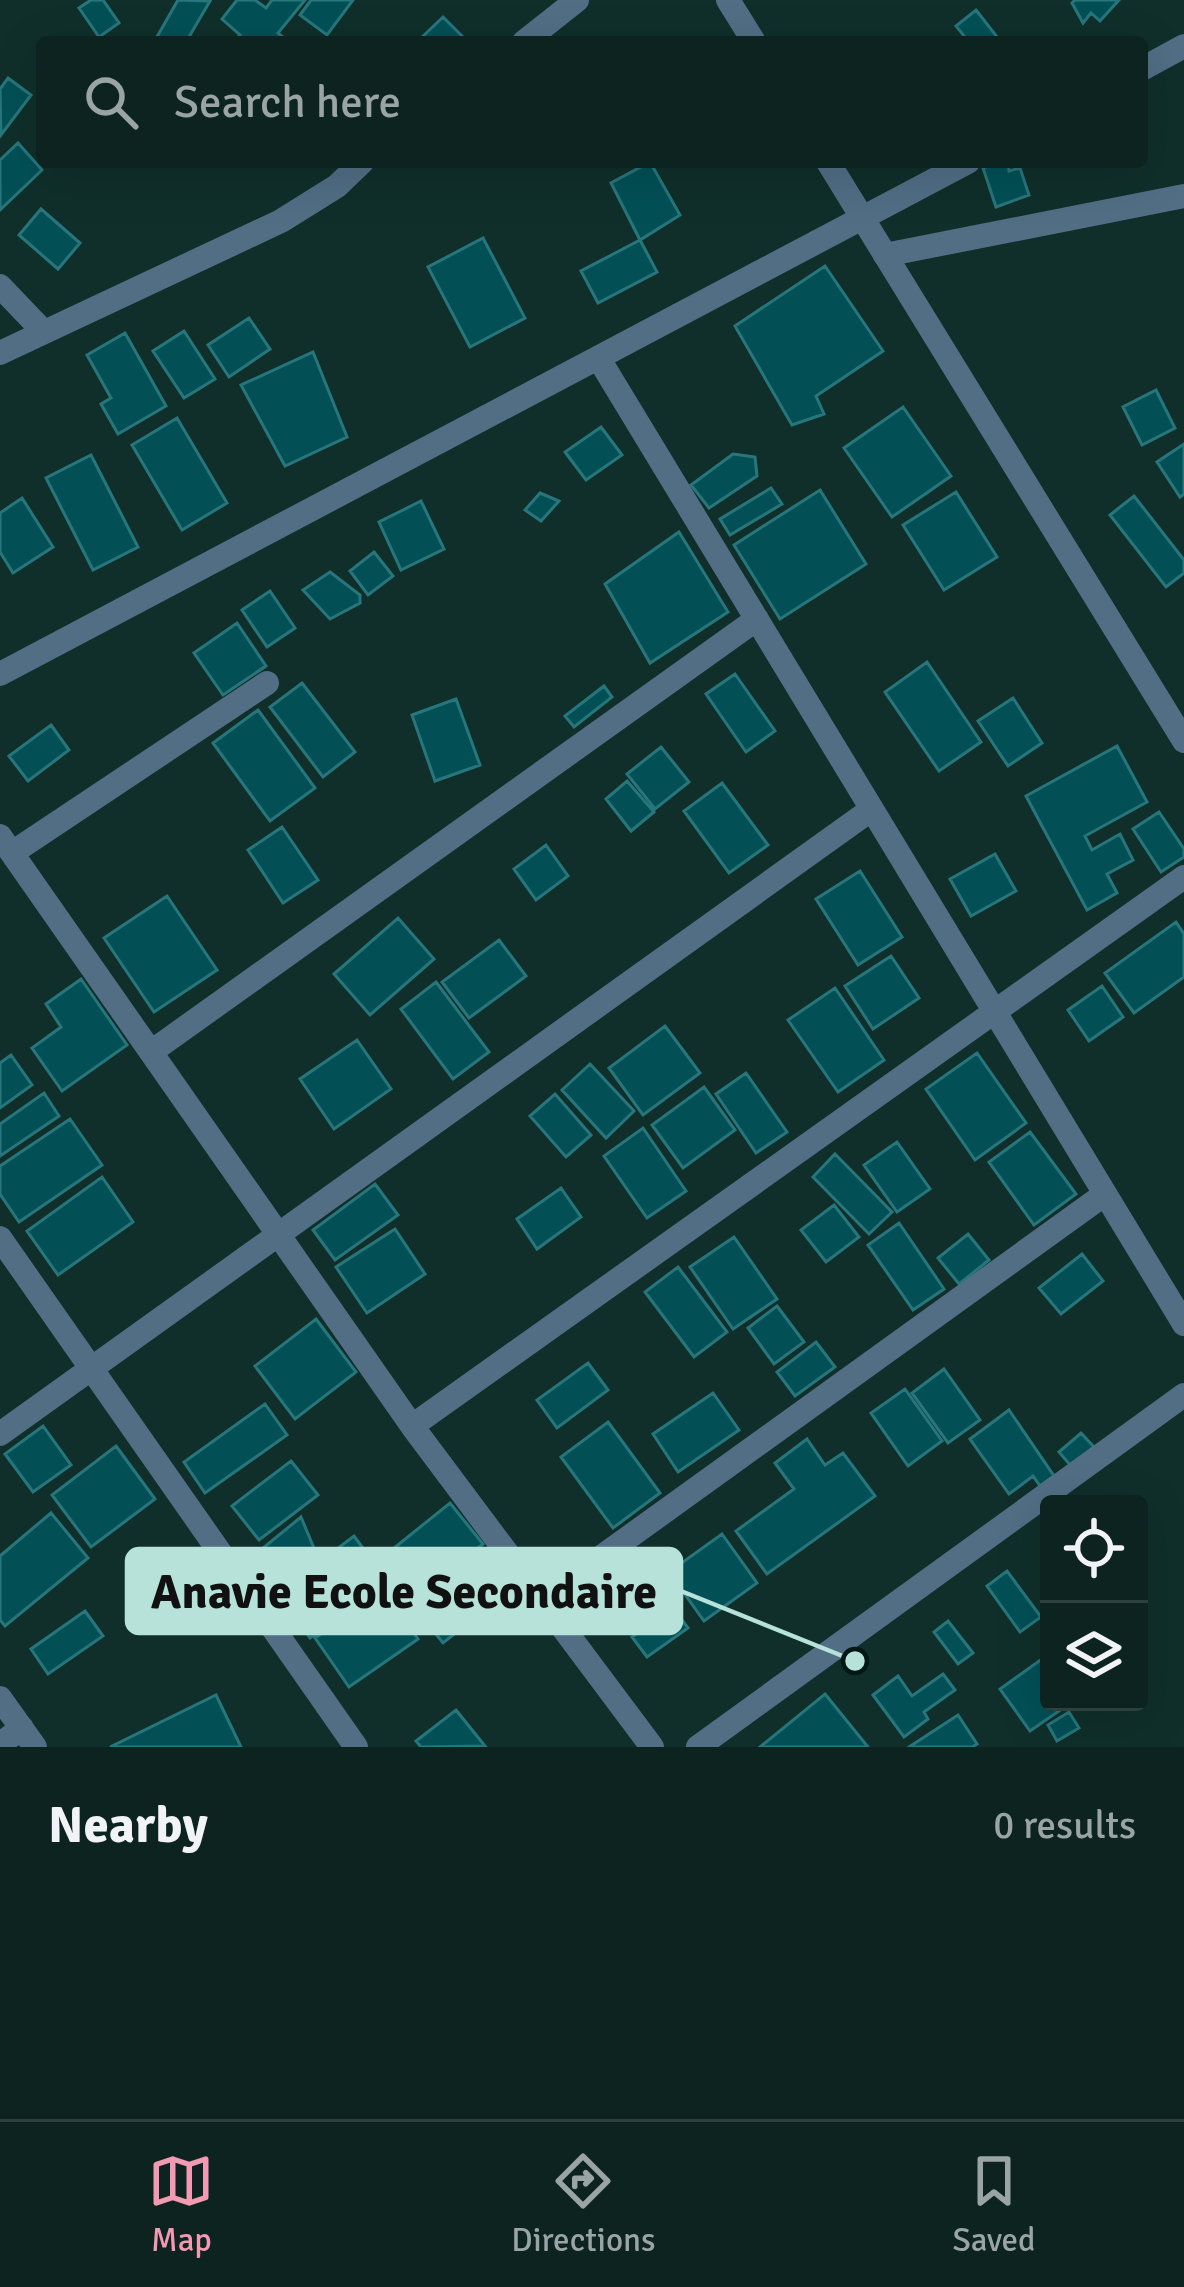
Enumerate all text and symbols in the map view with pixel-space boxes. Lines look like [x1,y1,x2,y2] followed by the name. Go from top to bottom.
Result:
[36,36,1148,168] search box
[78,69,144,135] icon: search
[174,75,401,130] text: Search here
[1040,1495,1148,1711] map controls
[1040,1495,1148,1603] button: locate
[127,1549,681,1633] callout: Anavie Ecole Secondaire
[151,1563,657,1622] text: Anavie Ecole Secondaire
[1040,1603,1148,1711] button: layers
[48,1794,208,1857] text: Nearby
[993,1801,1136,1849] text: 0 results
[148,2148,214,2261] tab: Map
[511,2148,656,2261] tab: Directions
[952,2148,1036,2261] tab: Saved

